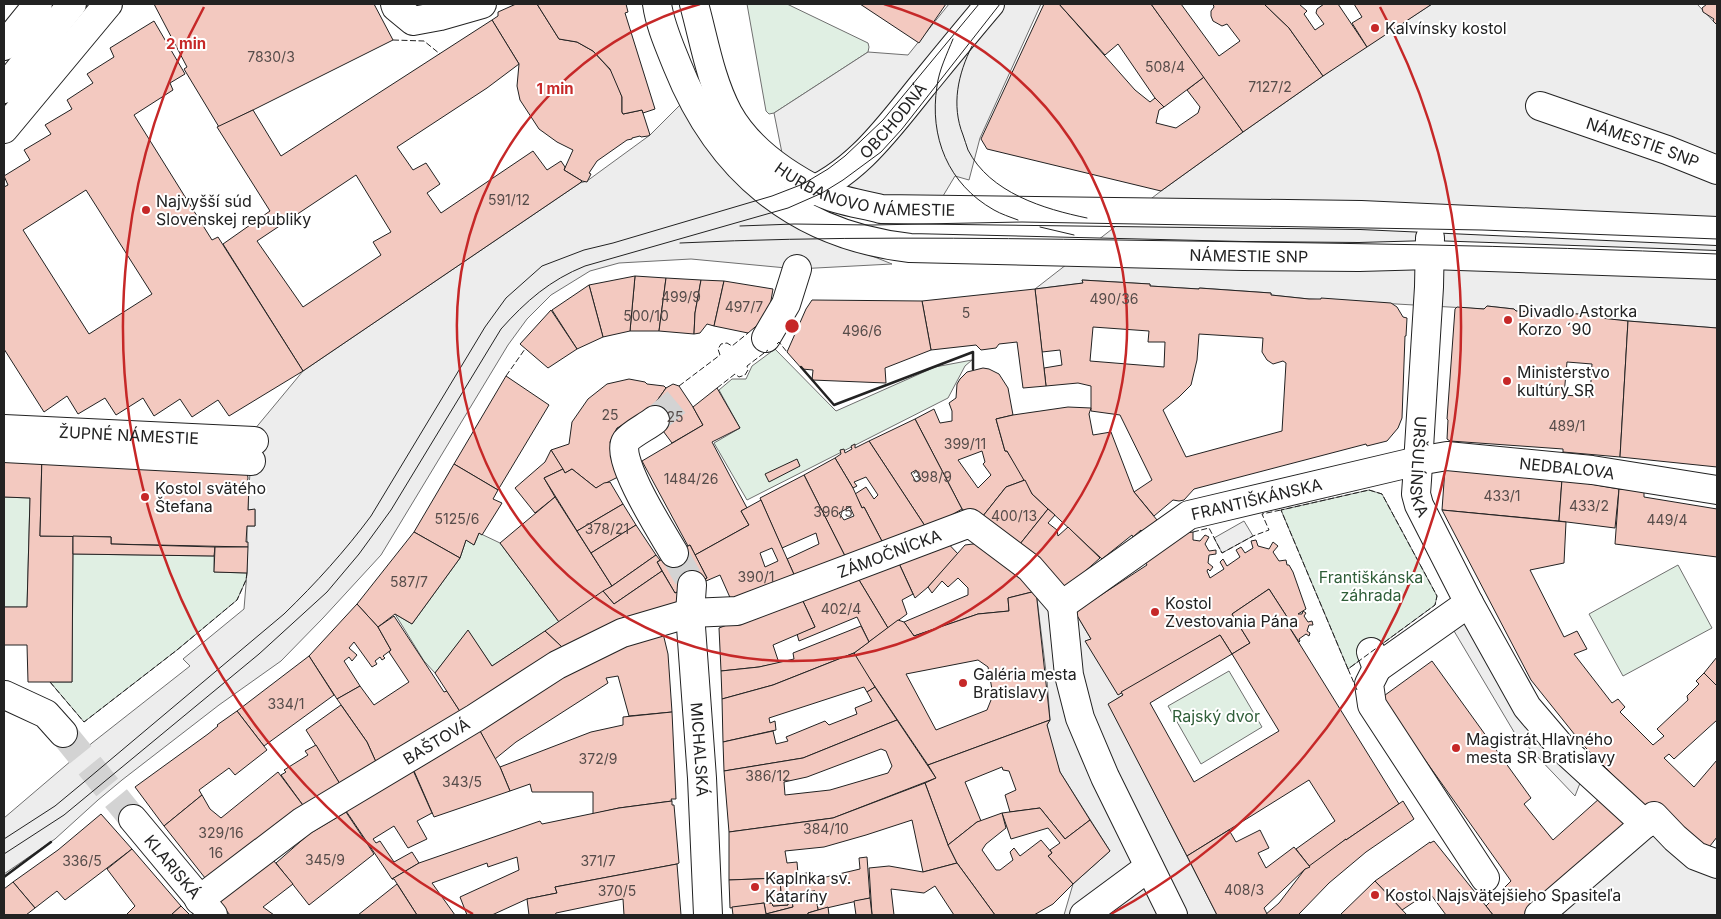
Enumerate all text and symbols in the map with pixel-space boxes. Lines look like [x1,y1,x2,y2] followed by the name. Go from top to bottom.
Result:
[1385,18,1507,38] place label: Kalvínsky kostol
[1369,22,1381,34] marker: Kalvínsky kostol
[166,34,206,53] text: 2 min
[247,48,295,65] house number: 7830/3
[1145,58,1185,75] house number: 508/4
[1248,78,1292,95] house number: 7127/2
[536,79,574,98] text: 1 min
[855,79,931,163] street label: OBCHODNÁ
[1584,113,1702,172] street label: NÁMESTIE SNP
[771,158,955,220] street label: HURBANOVO NÁMESTIE
[156,191,311,229] place label: Najvyšší súd Slovenskej republiky
[488,191,530,208] house number: 591/12
[140,204,152,216] marker: Najvyšší súd Slovenskej republiky
[1189,245,1308,267] street label: NÁMESTIE SNP
[661,288,701,305] house number: 499/9
[1090,290,1138,307] house number: 490/36
[725,298,763,315] house number: 497/7
[1518,301,1637,339] place label: Divadlo Astorka Korzo ´90
[962,304,970,321] house number: 5
[623,307,669,324] house number: 500/10
[1502,314,1514,326] marker: Divadlo Astorka Korzo ´90
[783,317,801,335] centre of rings
[842,322,882,339] house number: 496/6
[1517,362,1610,400] place label: Ministerstvo kultúry SR
[1501,375,1513,387] marker: Ministerstvo kultúry SR
[601,406,619,423] house number: 25
[666,408,684,425] house number: 25
[1406,415,1433,520] street label: URŠULÍNSKA
[1548,417,1586,434] house number: 489/1
[58,422,199,448] street label: ŽUPNÉ NÁMESTIE
[944,435,986,452] house number: 399/11
[1518,453,1616,484] street label: NEDBALOVA
[912,468,952,485] house number: 398/9
[664,470,718,487] house number: 1484/26
[1189,474,1324,524] street label: FRANTIŠKÁNSKA
[155,478,266,516] place label: Kostol svätého Štefana
[1483,487,1521,504] house number: 433/1
[139,491,151,503] marker: Kostol svätého Štefana
[1569,497,1609,514] house number: 433/2
[813,503,853,520] house number: 396/5
[991,507,1037,524] house number: 400/13
[435,510,479,527] house number: 5125/6
[1647,511,1687,528] house number: 449/4
[585,520,629,537] house number: 378/21
[835,525,944,582] street label: ZÁMOČNÍCKA
[1319,567,1423,605] park label: Františkánska záhrada
[738,568,774,585] house number: 390/1
[390,573,428,590] house number: 587/7
[1165,593,1298,631] place label: Kostol Zvestovania Pána
[821,600,861,617] house number: 402/4
[1149,606,1161,618] marker: Kostol Zvestovania Pána
[973,664,1077,702] place label: Galéria mesta Bratislavy
[957,677,969,689] marker: Galéria mesta Bratislavy
[267,695,305,712] house number: 334/1
[687,702,713,797] street label: MICHALSKÁ
[1172,706,1260,726] park label: Rajský dvor
[399,713,473,769] street label: BAŠTOVÁ
[1466,729,1615,767] place label: Magistrát Hlavného mesta SR Bratislavy
[1450,742,1462,754] marker: Magistrát Hlavného mesta SR Bratislavy
[579,750,617,767] house number: 372/9
[745,767,791,784] house number: 386/12
[442,773,482,790] house number: 343/5
[803,820,849,837] house number: 384/10
[198,824,244,841] house number: 329/16
[140,830,205,903] street label: KLARISKÁ
[209,844,223,861] house number: 16
[305,851,345,868] house number: 345/9
[62,852,102,869] house number: 336/5
[580,852,616,869] house number: 371/7
[765,868,851,906] place label: Kaplnka sv. Kataríny
[749,881,761,893] marker: Kaplnka sv. Kataríny
[1224,881,1264,898] house number: 408/3
[598,882,636,899] house number: 370/5
[1385,885,1621,905] place label: Kostol Najsvätejšieho Spasiteľa
[1369,889,1381,901] marker: Kostol Najsvätejšieho Spasiteľa

